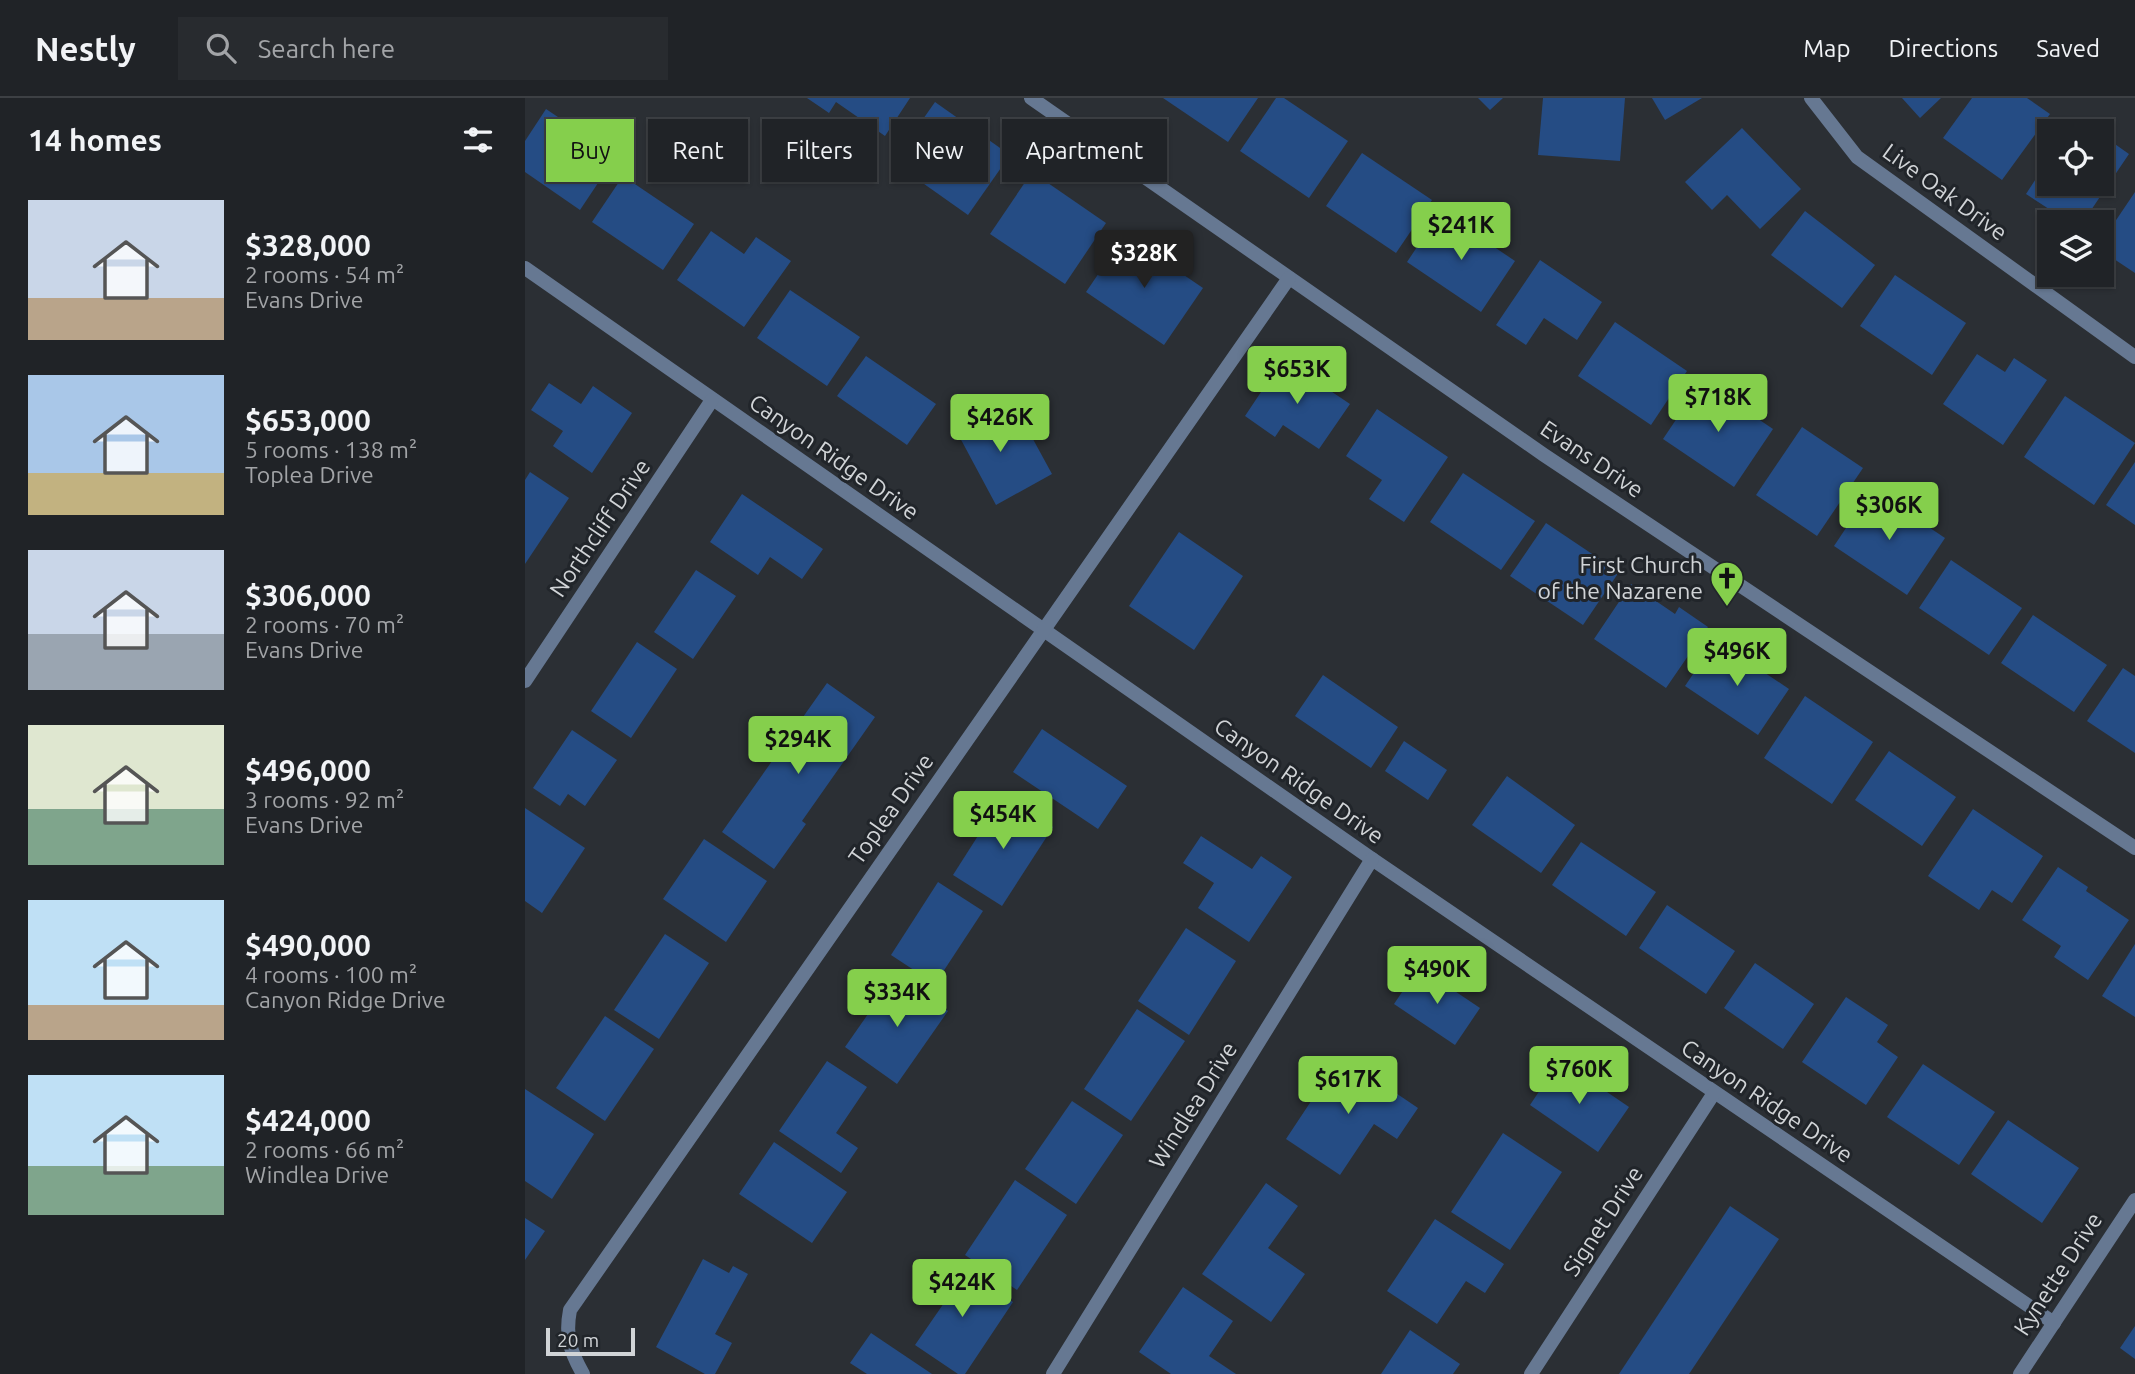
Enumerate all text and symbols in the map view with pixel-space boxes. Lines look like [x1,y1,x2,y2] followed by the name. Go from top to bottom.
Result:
[178,17,668,80] search box
[202,29,240,67] icon: search
[35,30,136,67] text: Nestly
[258,34,395,63] text: Search here
[1803,35,1850,62] text: Map
[1888,35,1998,62] text: Directions
[2036,35,2100,62] text: Saved
[546,119,634,182] chip: Buy
[648,119,748,182] chip: Rent
[762,119,877,182] chip: Filters
[891,119,988,182] chip: New
[1002,119,1167,182] chip: Apartment
[2037,119,2114,287] map controls
[2037,119,2114,196] button: locate
[459,121,497,159] icon: filters
[28,123,162,157] text: 14 homes
[1878,138,2012,245] street label: Live Oak Drive
[1412,202,1510,262] pin: $241K
[2037,210,2114,287] button: layers
[1427,212,1495,237] text: $241K
[84,228,168,312] icon: home
[245,228,371,262] text: $328,000
[1095,230,1193,290] pin: $328K
[1110,240,1178,265] text: $328K
[245,262,404,287] text: 2 rooms · 54 m²
[245,287,363,312] text: Evans Drive
[1248,346,1346,406] pin: $653K
[1263,356,1331,381] text: $653K
[1669,374,1767,434] pin: $718K
[1684,384,1752,409] text: $718K
[745,389,924,524] street label: Canyon Ridge Drive
[951,394,1049,454] pin: $426K
[84,403,168,487] icon: home
[245,403,371,437] text: $653,000
[966,404,1034,429] text: $426K
[1536,415,1648,502] street label: Evans Drive
[245,437,417,462] text: 5 rooms · 138 m²
[544,454,655,601] street label: Northcliff Drive
[245,462,374,487] text: Toplea Drive
[1840,482,1938,542] pin: $306K
[1855,492,1923,517] text: $306K
[1538,552,1703,603] place label: First Church of the Nazarene
[1708,559,1746,608] church icon: First Church of the Nazarene
[84,578,168,662] icon: home
[245,578,371,612] text: $306,000
[245,612,404,637] text: 2 rooms · 70 m²
[1688,628,1786,688] pin: $496K
[245,637,363,662] text: Evans Drive
[1703,638,1771,663] text: $496K
[1210,713,1389,848] street label: Canyon Ridge Drive
[749,716,847,776] pin: $294K
[764,726,832,751] text: $294K
[843,749,938,869] street label: Toplea Drive
[84,753,168,837] icon: home
[245,753,371,787] text: $496,000
[245,787,404,812] text: 3 rooms · 92 m²
[954,792,1052,851] pin: $454K
[969,801,1037,826] text: $454K
[245,812,363,837] text: Evans Drive
[84,928,168,1012] icon: home
[245,928,371,962] text: $490,000
[1388,946,1486,1006] pin: $490K
[1403,956,1471,981] text: $490K
[245,962,417,987] text: 4 rooms · 100 m²
[848,970,946,1029] pin: $334K
[863,979,931,1004] text: $334K
[245,987,446,1012] text: Canyon Ridge Drive
[1677,1034,1857,1167] street label: Canyon Ridge Drive
[1144,1037,1241,1172] street label: Windlea Drive
[1530,1046,1628,1106] pin: $760K
[1299,1056,1397,1116] pin: $617K
[1545,1056,1613,1081] text: $760K
[1314,1066,1382,1091] text: $617K
[84,1103,168,1187] icon: home
[245,1103,371,1137] text: $424,000
[245,1137,404,1162] text: 2 rooms · 66 m²
[1558,1161,1647,1280] street label: Signet Drive
[245,1162,389,1187] text: Windlea Drive
[2009,1208,2107,1340] street label: Kynette Drive
[913,1260,1011,1319] pin: $424K
[928,1269,996,1294] text: $424K
[546,1325,635,1357] scale bar
[557,1329,599,1351] text: 20 m

